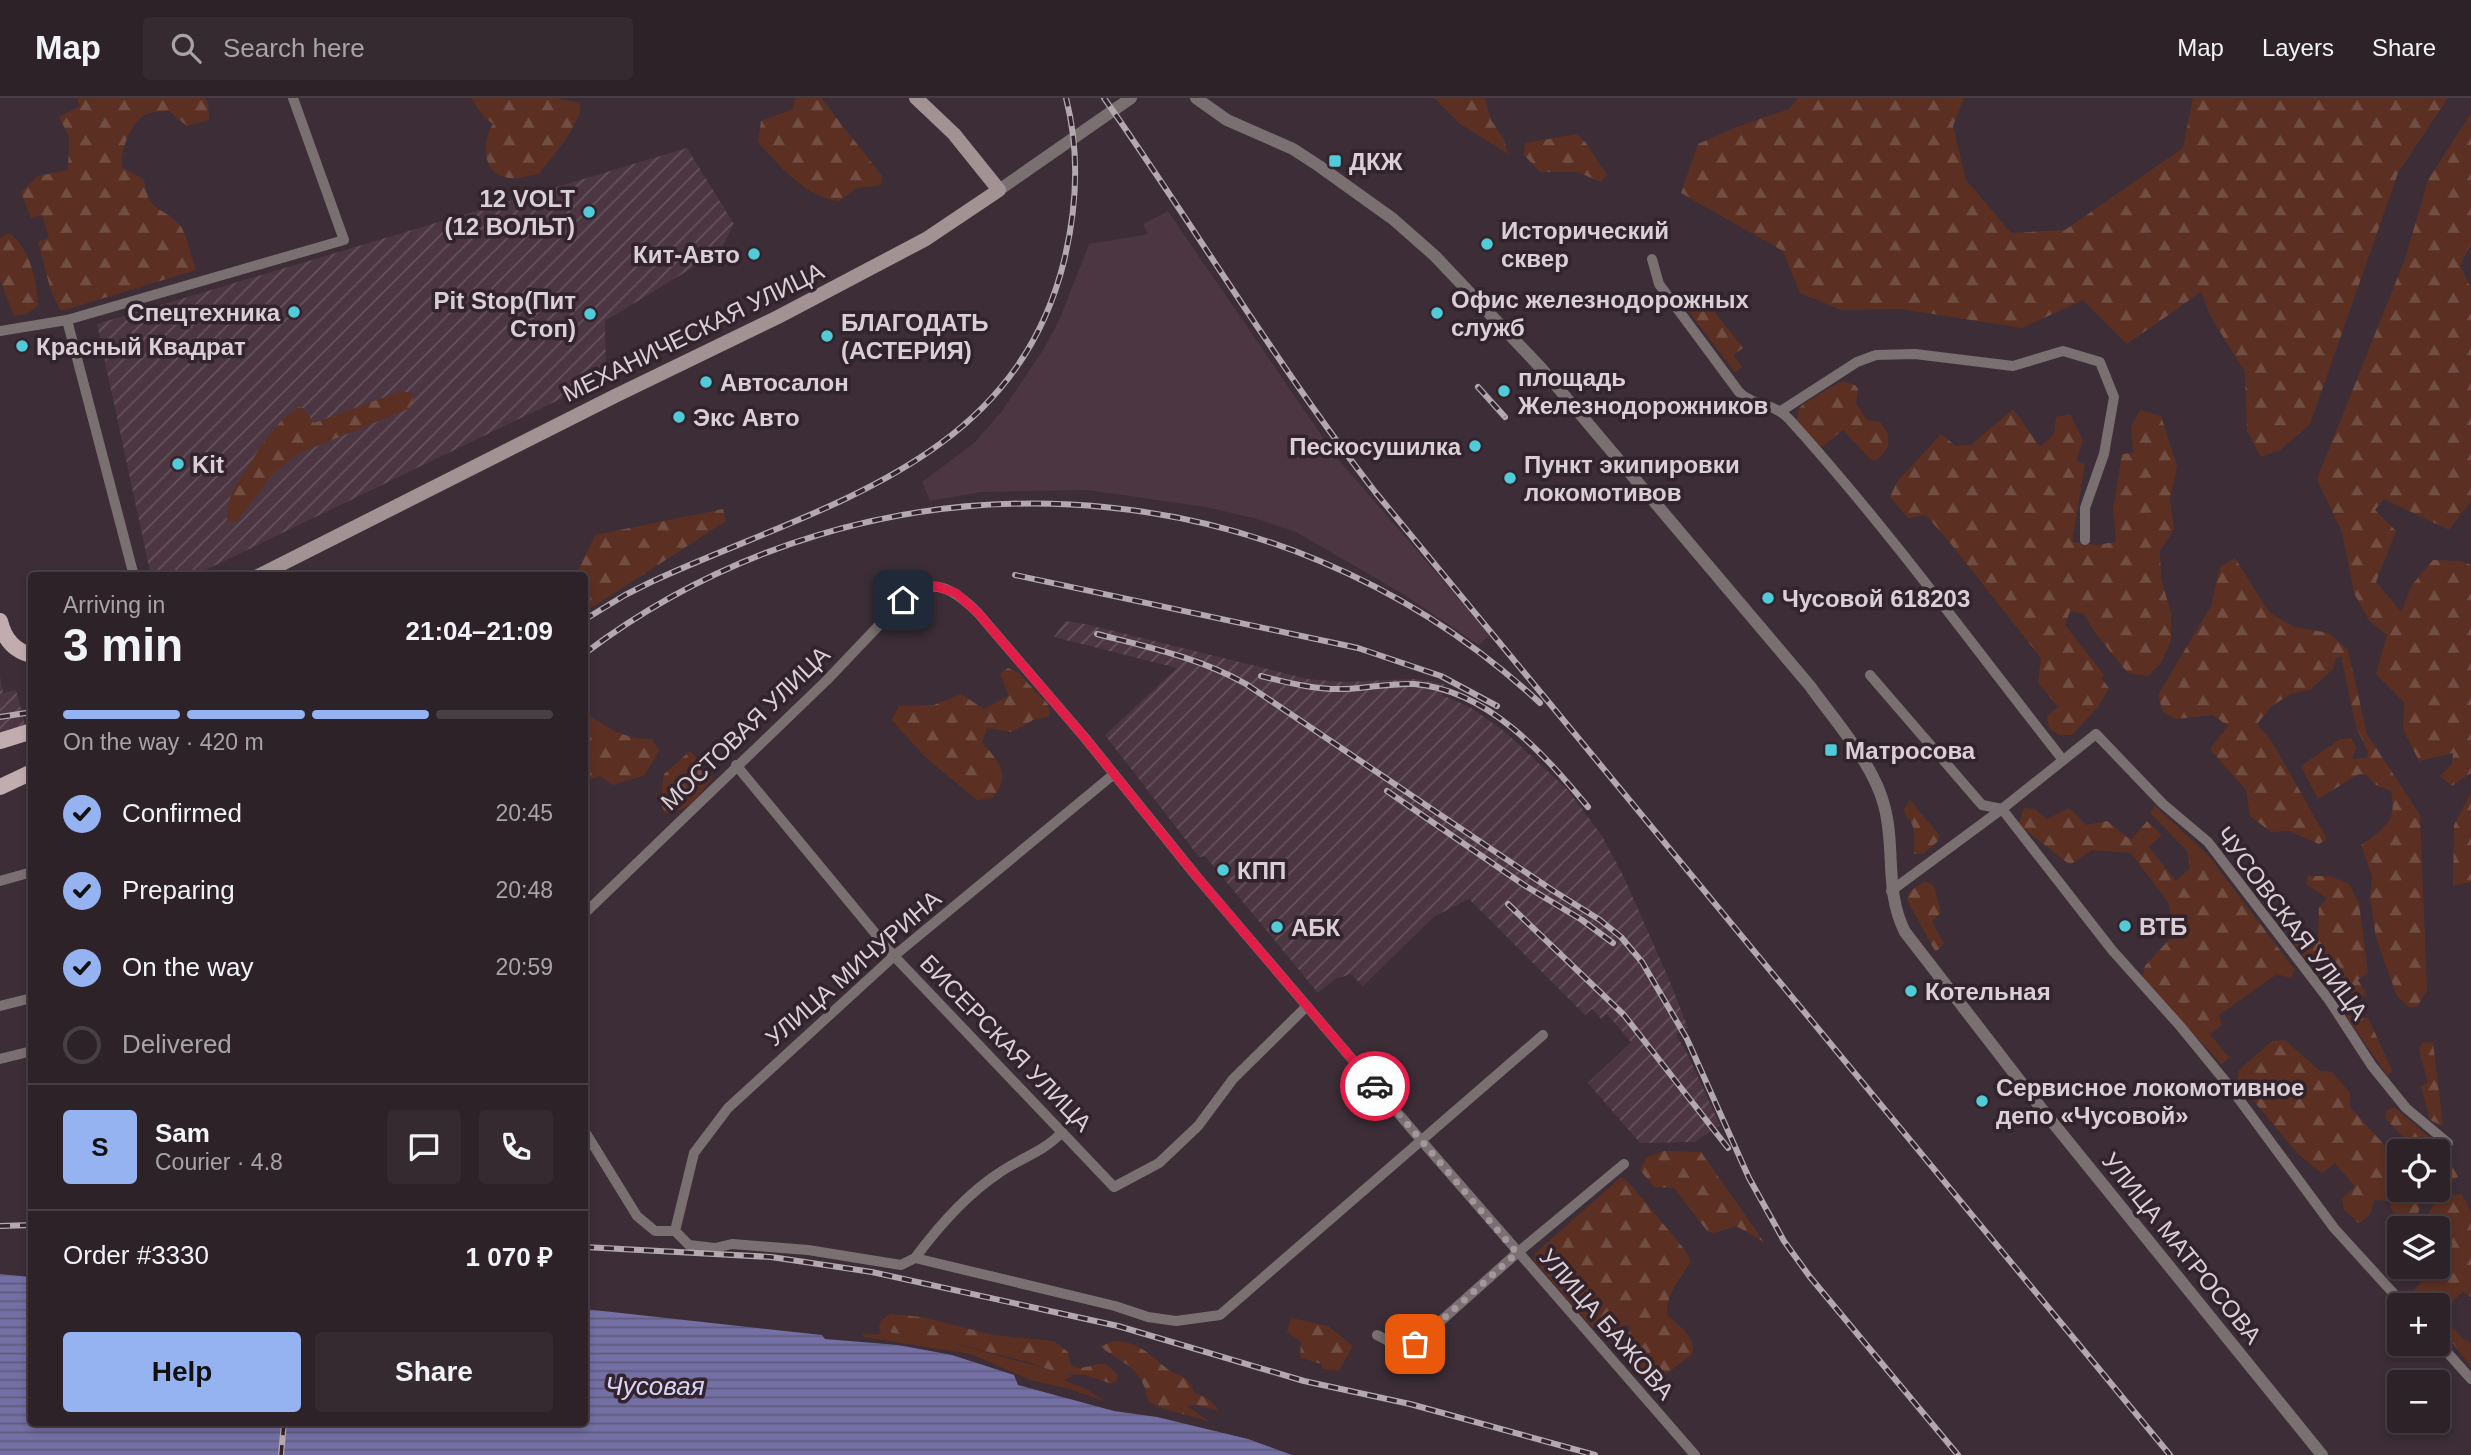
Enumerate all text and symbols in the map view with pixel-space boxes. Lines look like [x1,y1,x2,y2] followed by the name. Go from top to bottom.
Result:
[143,17,633,80] search box
[35,29,101,66] text: Map
[167,29,205,67] icon: search
[223,33,365,63] text: Search here
[2177,34,2224,61] text: Map
[2262,34,2334,61] text: Layers
[2372,34,2436,61] text: Share
[1349,148,1403,175] place label: ДКЖ
[1327,153,1343,169] marker: ДКЖ
[445,185,575,240] place label: 12 VOLT (12 ВОЛЬТ)
[581,204,597,220] marker: 12 VOLT (12 ВОЛЬТ)
[1501,217,1669,272] place label: Исторический сквер
[1479,236,1495,252] marker: Исторический сквер
[633,241,740,268] place label: Кит-Авто
[746,246,762,262] marker: Кит-Авто
[558,257,828,407] street label: МЕХАНИЧЕСКАЯ УЛИЦА
[1451,286,1749,341] place label: Офис железнодорожных служб
[434,287,576,342] place label: Pit Stop(Пит Стоп)
[127,299,281,326] place label: Спецтехника
[286,304,302,320] marker: Спецтехника
[1429,305,1445,321] marker: Офис железнодорожных служб
[582,306,598,322] marker: Pit Stop(Пит Стоп)
[841,309,989,364] place label: БЛАГОДАТЬ (АСТЕРИЯ)
[819,328,835,344] marker: БЛАГОДАТЬ (АСТЕРИЯ)
[36,333,246,360] place label: Красный Квадрат
[14,338,30,354] marker: Красный Квадрат
[1517,364,1768,419] place label: площадь Железнодорожников
[720,369,849,396] place label: Автосалон
[698,374,714,390] marker: Автосалон
[1496,383,1512,399] marker: площадь Железнодорожников
[693,404,800,431] place label: Экс Авто
[671,409,687,425] marker: Экс Авто
[1289,433,1462,460] place label: Пескосушилка
[1467,438,1483,454] marker: Пескосушилка
[192,451,224,478] place label: Kit
[1524,451,1740,506] place label: Пункт экипировки локомотивов
[170,456,186,472] marker: Kit
[1502,470,1518,486] marker: Пункт экипировки локомотивов
[873,570,933,630] pin
[884,581,922,619] icon: home
[1782,585,1970,612] place label: Чусовой 618203
[1760,590,1776,606] marker: Чусовой 618203
[63,592,165,618] text: Arriving in
[406,616,553,646] text: 21:04–21:09
[63,619,183,671] text: 3 min
[655,641,835,815] street label: МОСТОВАЯ УЛИЦА
[63,729,264,755] text: On the way · 420 m
[1845,737,1976,764] place label: Матросова
[1823,742,1839,758] marker: Матросова
[63,795,101,833] icon: check
[122,798,242,828] text: Confirmed
[495,800,553,826] text: 20:45
[2211,821,2373,1025] street label: ЧУСОВСКАЯ УЛИЦА
[1237,857,1286,884] place label: КПП
[1215,862,1231,878] marker: КПП
[63,872,101,910] icon: check
[122,875,235,905] text: Preparing
[495,877,553,903] text: 20:48
[760,885,946,1051] street label: УЛИЦА МИЧУРИНА
[2139,913,2187,940] place label: ВТБ
[1291,914,1341,941] place label: АБК
[2117,918,2133,934] marker: ВТБ
[1269,919,1285,935] marker: АБК
[63,949,101,987] icon: check
[915,949,1097,1137] street label: БИСЕРСКАЯ УЛИЦА
[122,952,254,982] text: On the way
[495,954,553,980] text: 20:59
[1925,978,2051,1005] place label: Котельная
[1903,983,1919,999] marker: Котельная
[122,1029,232,1059] text: Delivered
[1340,1051,1410,1121] courier
[1356,1067,1394,1105] icon: car
[1996,1074,2304,1129] place label: Сервисное локомотивное депо «Чусовой»
[1974,1093,1990,1109] marker: Сервисное локомотивное депо «Чусовой»
[387,1110,461,1184] button: chat
[479,1110,553,1184] button: phone
[155,1118,210,1148] text: Sam
[91,1132,109,1162] text: S
[2387,1139,2450,1433] map controls
[2387,1139,2450,1202] button: locate
[2097,1147,2267,1349] street label: УЛИЦА МАТРОСОВА
[155,1149,283,1175] text: Courier · 4.8
[2387,1216,2450,1279] button: layers
[63,1240,209,1270] text: Order #3330
[466,1242,553,1272] text: 1 070 ₽
[1534,1243,1680,1405] street label: УЛИЦА БАЖОВА
[2387,1293,2450,1356] button: +
[1385,1314,1445,1374] pin
[1396,1325,1434,1363] icon: bag
[63,1332,301,1412] button: Help
[315,1332,553,1412] button: Share
[2387,1370,2450,1433] button: −
[605,1371,705,1401] water label: Чусовая

